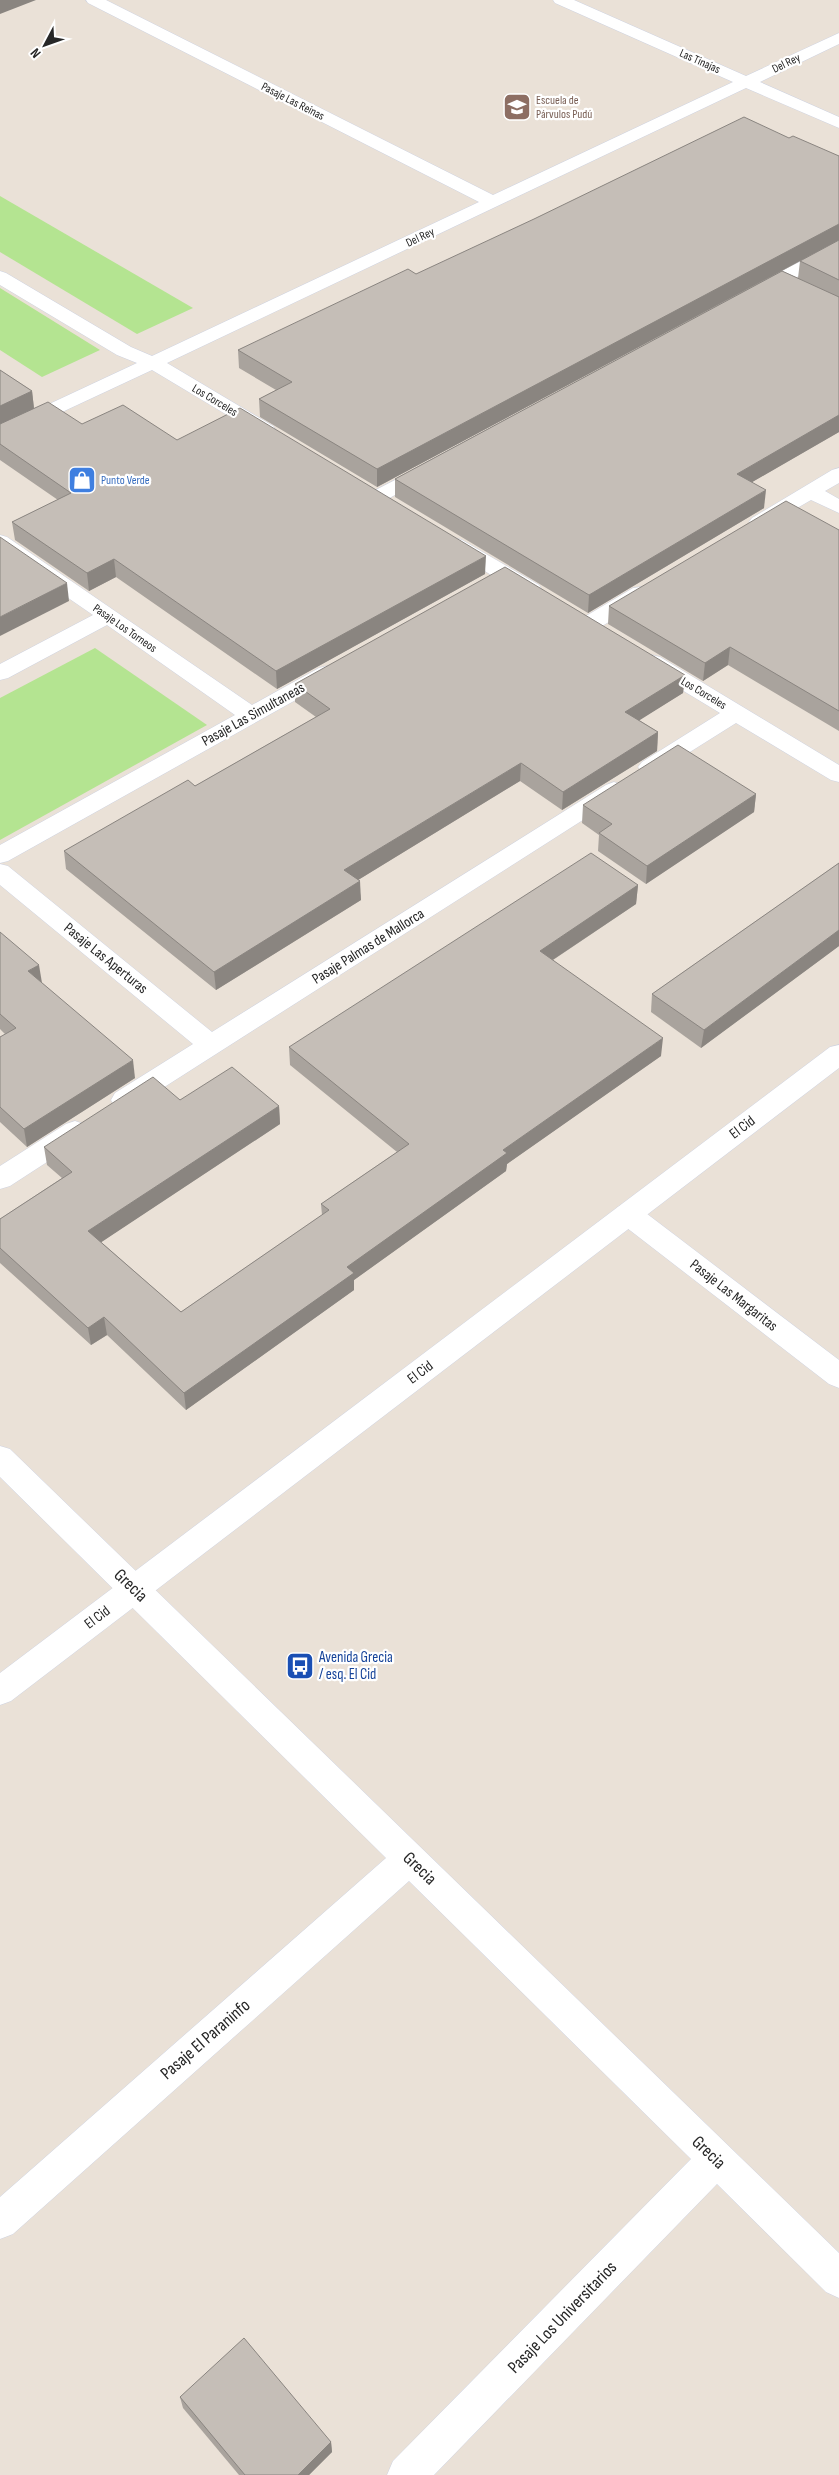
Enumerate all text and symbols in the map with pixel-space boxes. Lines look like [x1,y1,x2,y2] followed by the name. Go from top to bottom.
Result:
[20,20,70,70] north arrow
[27,45,44,62] text: N
[677,46,723,77] street label: Las Tinajas
[770,50,803,77] street label: Del Rey
[259,79,327,124] street label: Pasaje Las Reinas
[502,92,532,122] school or university icon: Escuela de Párvulos Pudú
[536,93,592,122] place label: Escuela de Párvulos Pudú
[404,224,437,251] street label: Del Rey
[189,381,240,420] street label: Los Corceles
[67,465,97,495] shop icon: Punto Verde
[101,473,150,488] place label: Punto Verde
[90,601,160,656] street label: Pasaje Los Torneos
[678,674,729,713] street label: Los Corceles
[198,678,308,751] street label: Pasaje Las Simultaneas
[309,904,428,989] street label: Pasaje Palmas de Mallorca
[60,919,152,998] street label: Pasaje Las Aperturas
[726,1111,759,1143] street label: El Cid
[686,1255,781,1336] street label: Pasaje Las Margaritas
[404,1356,437,1388] street label: El Cid
[109,1564,152,1606] street label: Grecia
[81,1601,114,1633] street label: El Cid
[318,1648,393,1684] place label: Avenida Grecia / esq. El Cid
[285,1651,315,1681] bus stop icon: Avenida Grecia / esq. El Cid
[398,1847,441,1889] street label: Grecia
[156,1995,254,2084] street label: Pasaje El Paraninfo
[687,2131,730,2173] street label: Grecia
[504,2257,621,2378] street label: Pasaje Los Universitarios

